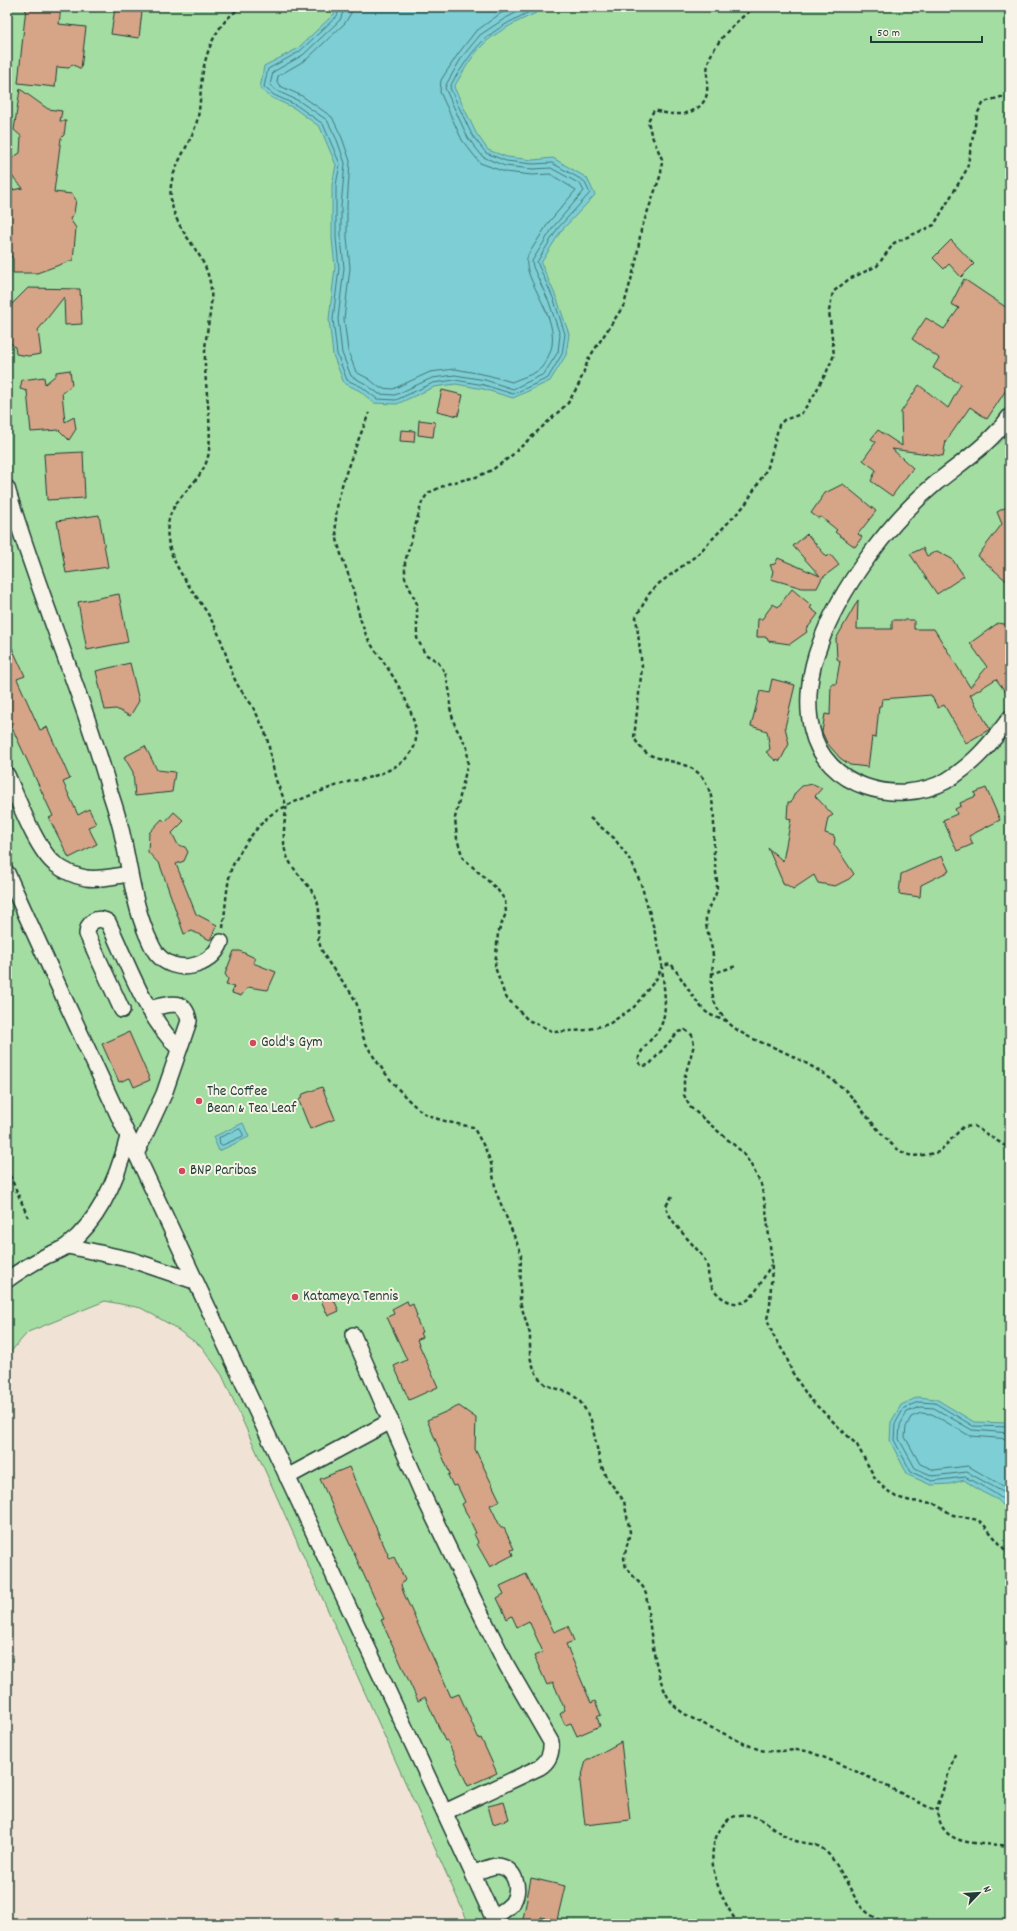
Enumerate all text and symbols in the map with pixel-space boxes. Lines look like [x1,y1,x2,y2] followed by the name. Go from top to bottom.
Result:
[871,18,982,44] scale bar
[877,25,900,42] text: 50 m
[261,1032,323,1054] place label: Gold's Gym
[248,1038,258,1048] marker: Gold's Gym
[207,1081,297,1120] place label: The Coffee Bean & Tea Leaf
[194,1096,204,1106] marker: The Coffee Bean & Tea Leaf
[190,1160,257,1182] place label: BNP Paribas
[177,1166,187,1176] marker: BNP Paribas
[303,1286,399,1308] place label: Katameya Tennis
[290,1292,300,1302] marker: Katameya Tennis
[959,1873,999,1913] north arrow
[978,1884,995,1896] text: N

